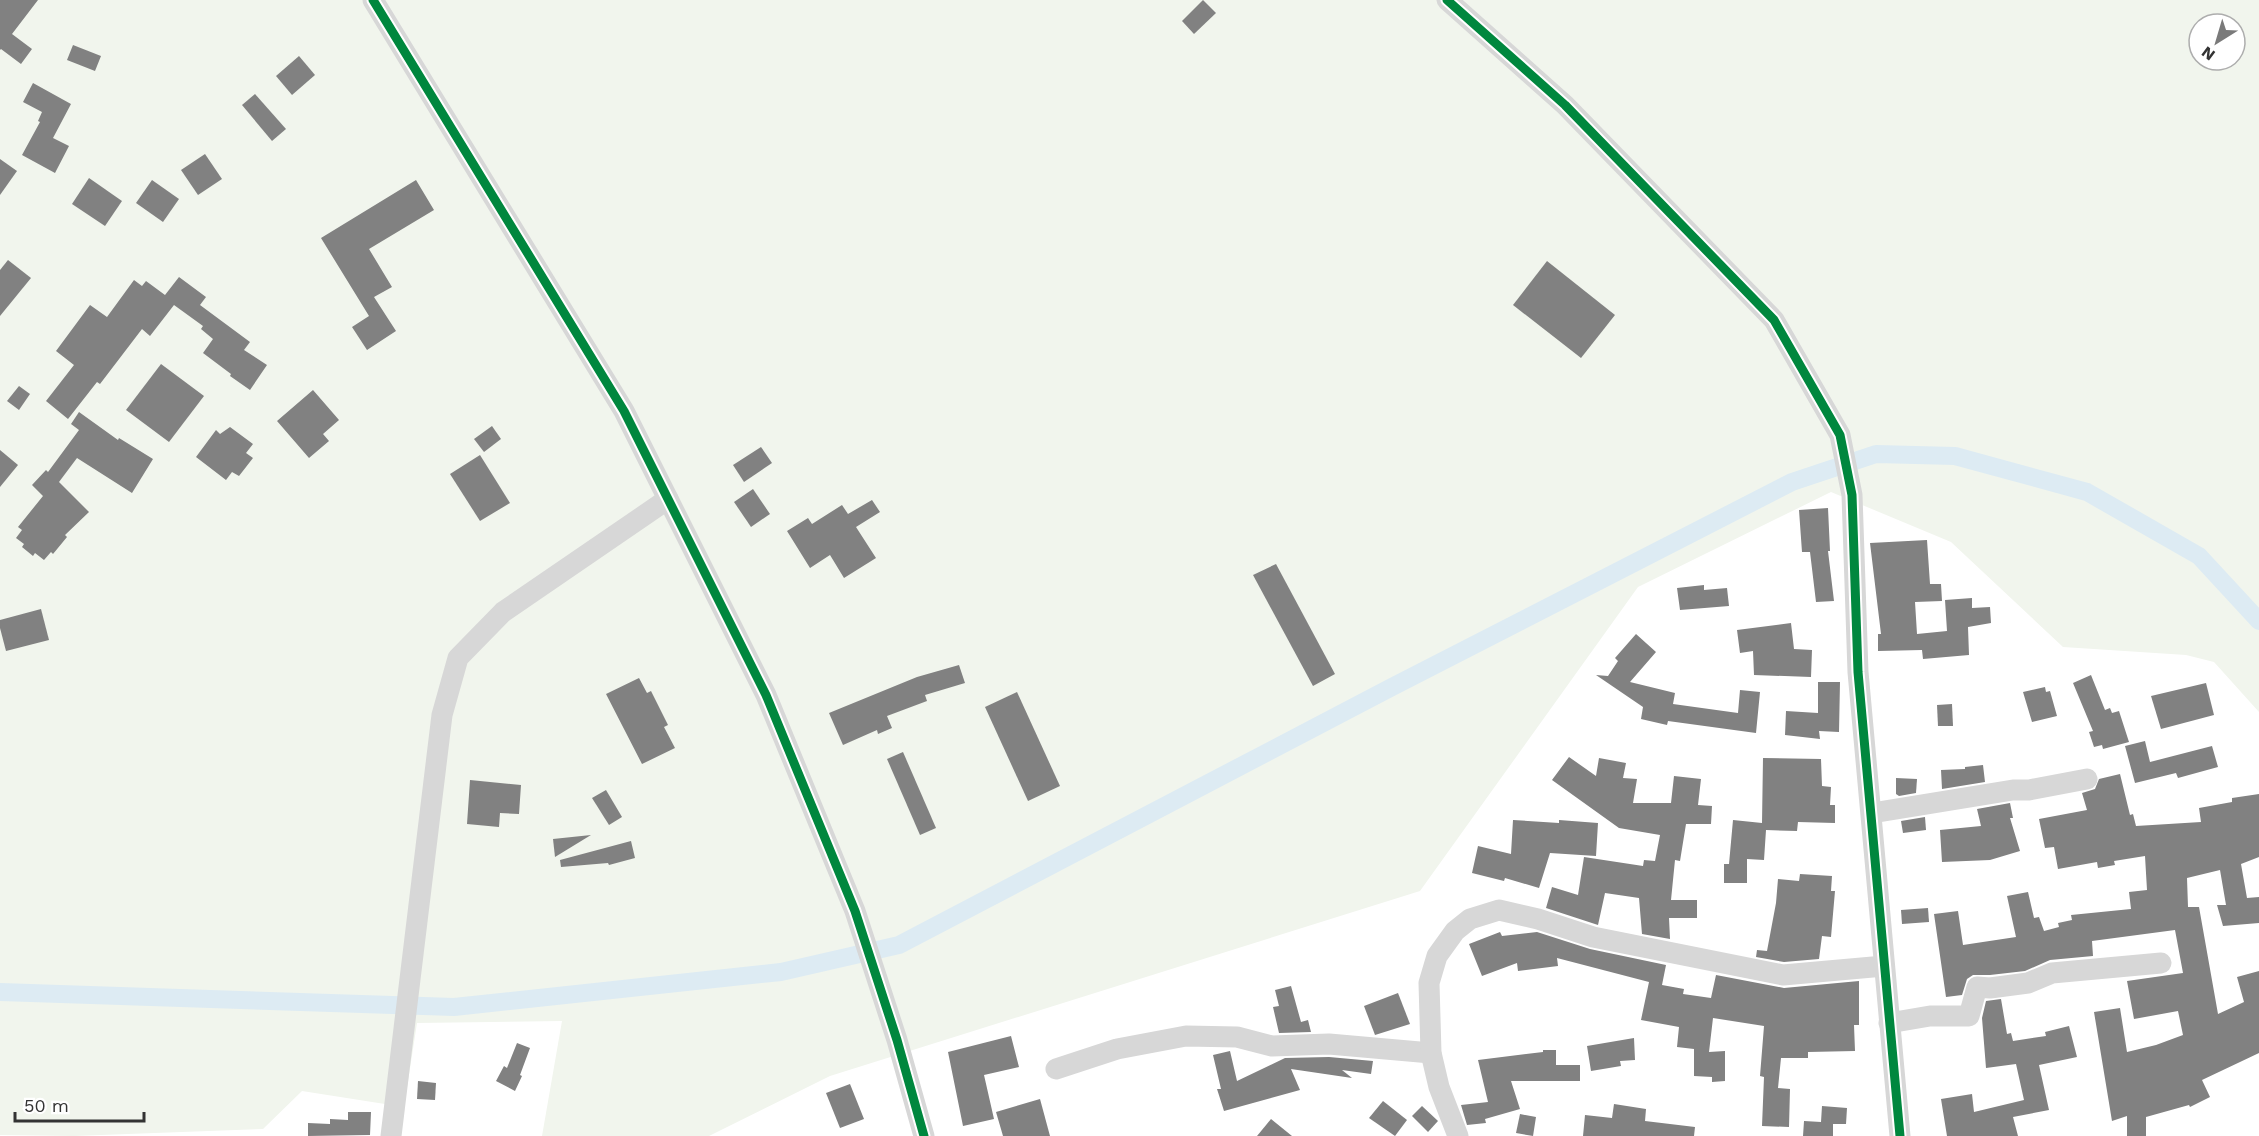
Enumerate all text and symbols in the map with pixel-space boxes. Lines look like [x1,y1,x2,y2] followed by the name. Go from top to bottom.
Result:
[2187,12,2247,72] north arrow
[2198,42,2219,65] text: N
[15,1085,144,1123] scale bar
[24,1095,69,1116] text: 50 m

